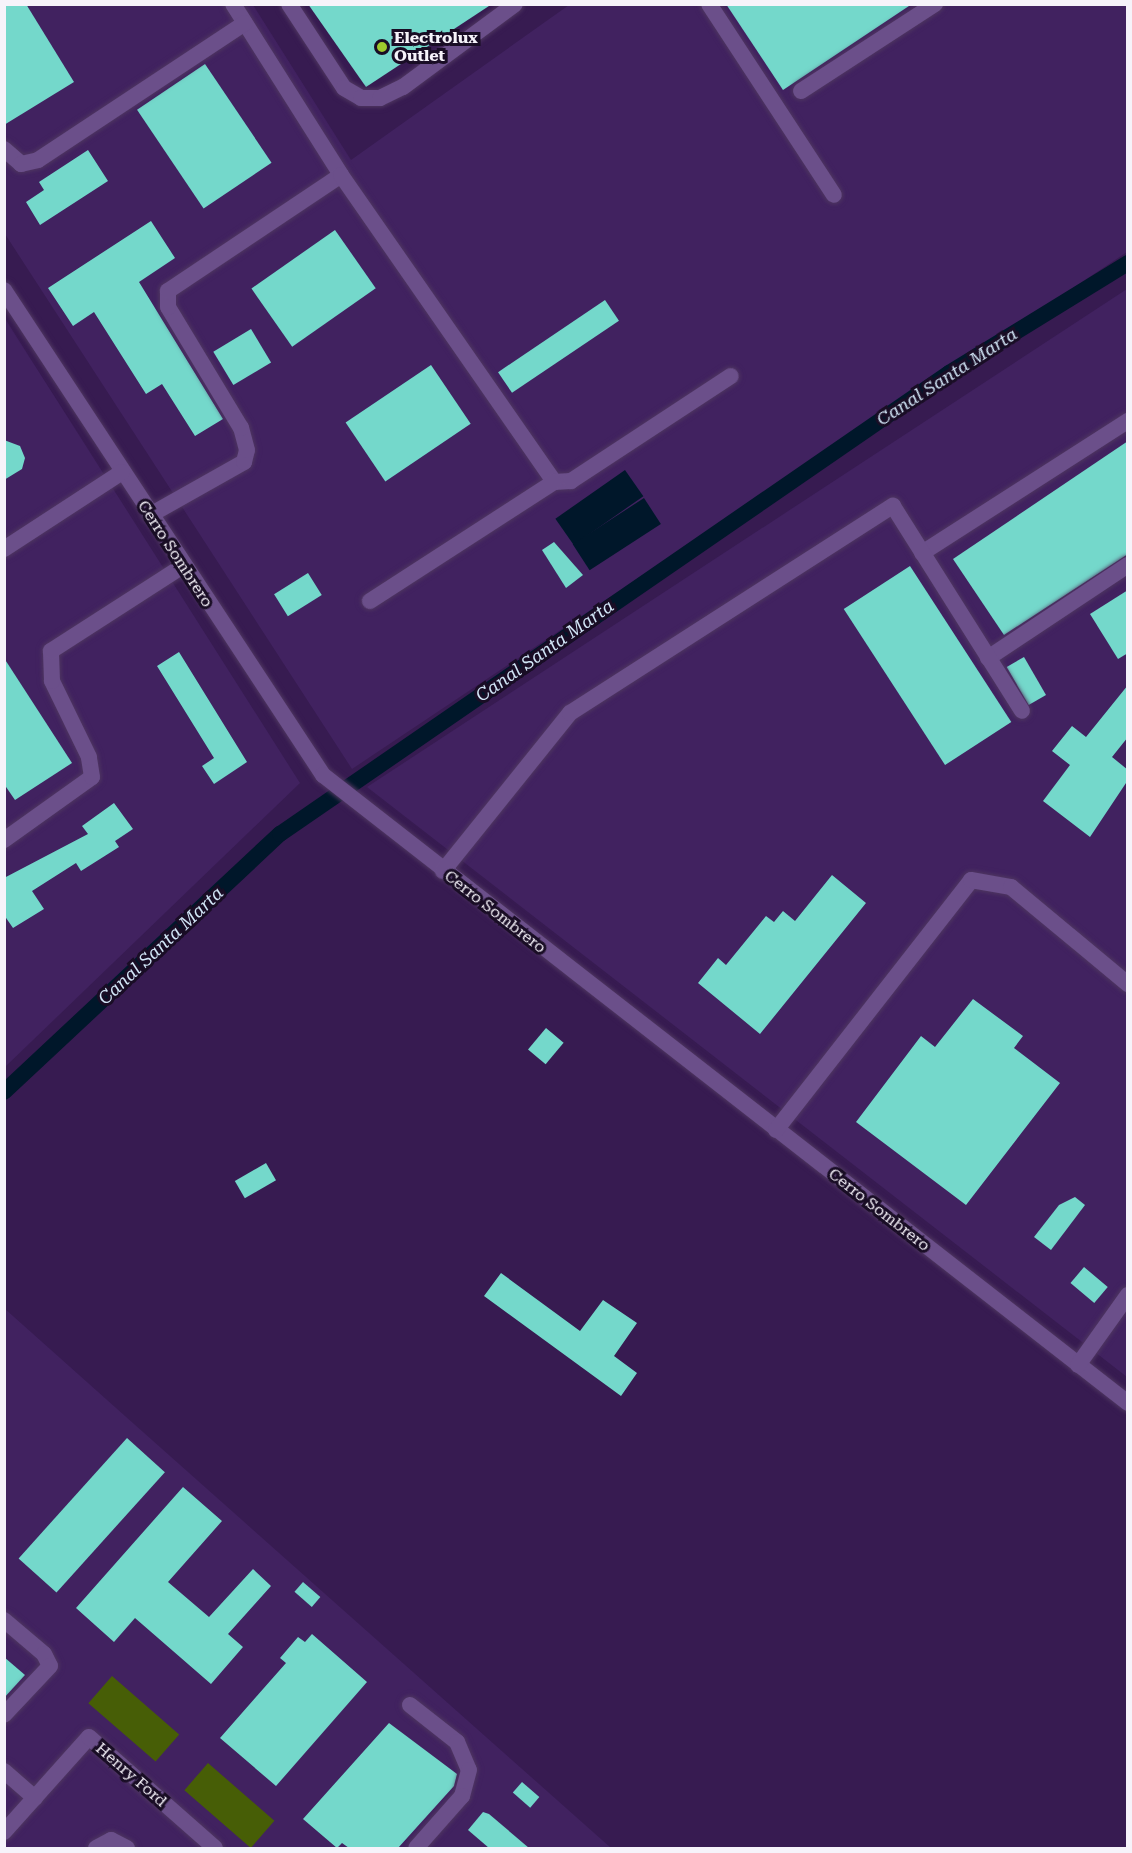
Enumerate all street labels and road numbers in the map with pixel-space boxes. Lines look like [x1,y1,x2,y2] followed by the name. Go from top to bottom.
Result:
[133,497,217,611] street label: Cerro Sombrero
[440,866,550,958] street label: Cerro Sombrero
[824,1164,934,1256] street label: Cerro Sombrero
[91,1739,171,1811] street label: Henry Ford

